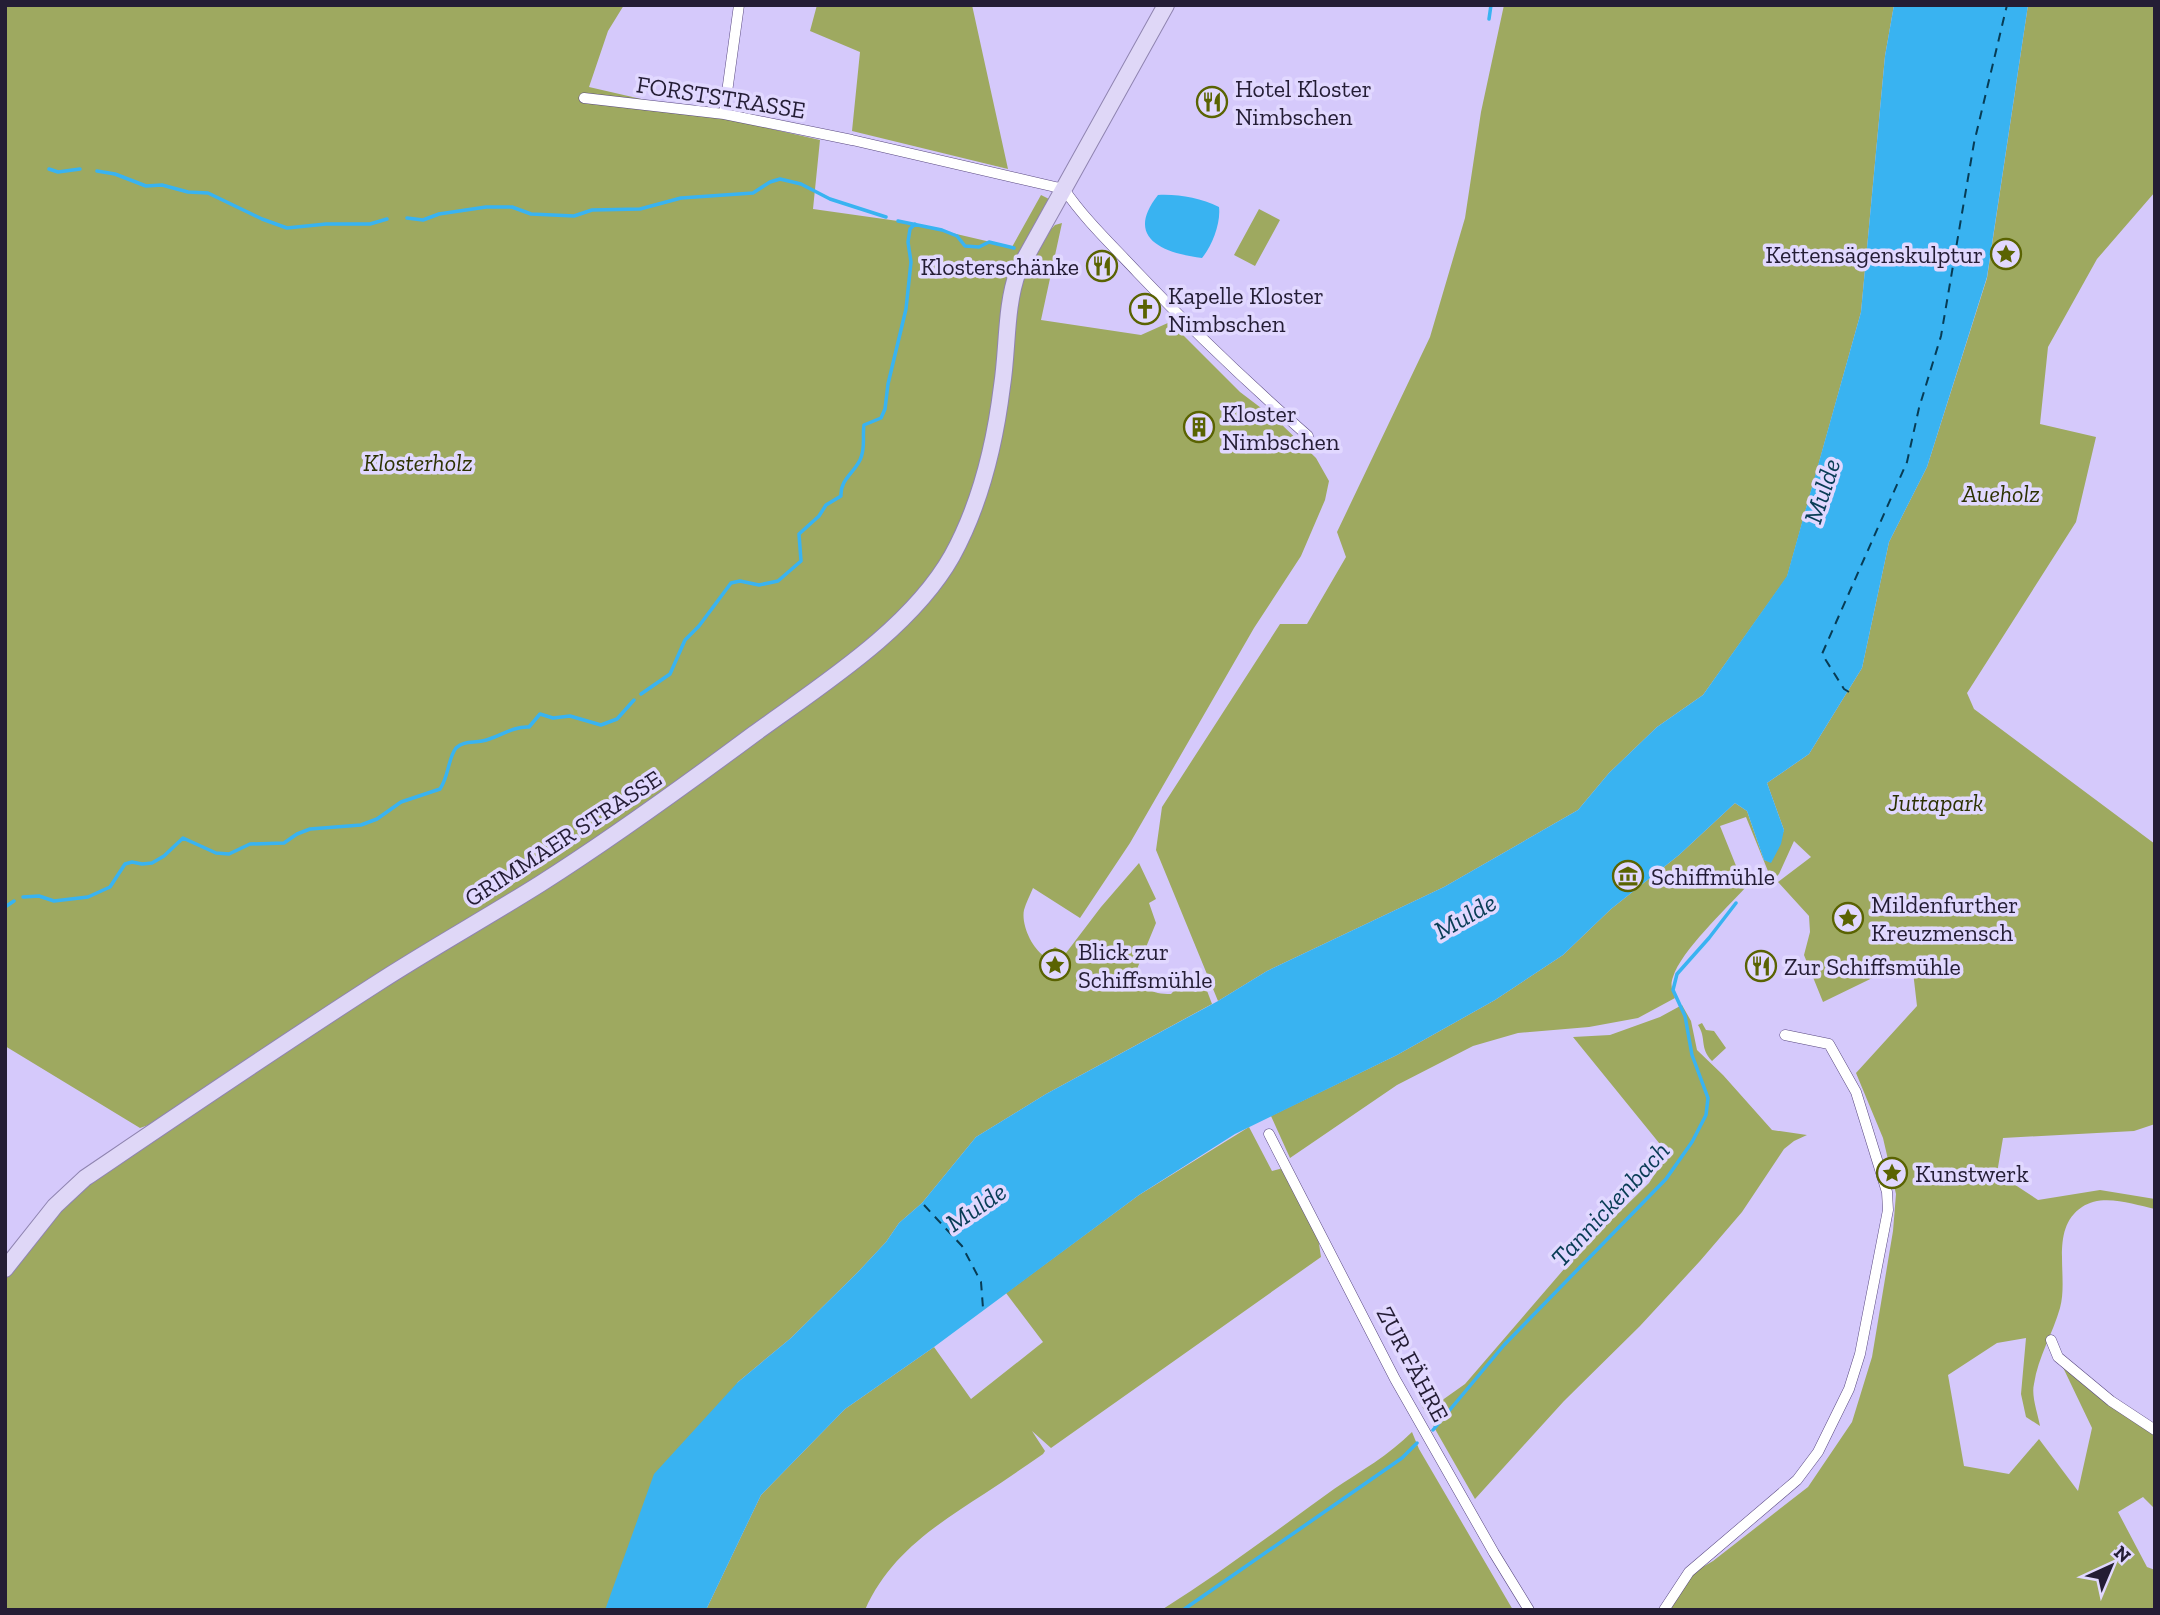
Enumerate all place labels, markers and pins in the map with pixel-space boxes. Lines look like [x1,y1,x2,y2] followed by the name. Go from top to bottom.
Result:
[1235,74,1372,131] place label: Hotel Kloster Nimbschen
[1195,85,1229,119] restaurant icon: Hotel Kloster Nimbschen
[1989,237,2023,271] place icon: Kettensägenskulptur
[1765,240,1983,269] place label: Kettensägenskulptur
[1085,249,1119,283] restaurant icon: Klosterschänke
[920,252,1079,281] place label: Klosterschänke
[1168,281,1324,338] place label: Kapelle Kloster Nimbschen
[1128,292,1162,326] church icon: Kapelle Kloster Nimbschen
[1222,399,1340,456] place label: Kloster Nimbschen
[1182,410,1216,444] building icon: Kloster Nimbschen
[1611,859,1645,893] museum icon: Schiffmühle
[1651,862,1775,891] place label: Schiffmühle
[1871,890,2018,947] place label: Mildenfurther Kreuzmensch
[1831,901,1865,935] place icon: Mildenfurther Kreuzmensch
[1078,937,1213,994] place label: Blick zur Schiffsmühle
[1038,948,1072,982] place icon: Blick zur Schiffsmühle
[1744,949,1778,983] restaurant icon: Zur Schiffsmühle
[1784,952,1961,981] place label: Zur Schiffsmühle
[1875,1156,1909,1190] place icon: Kunstwerk
[1915,1159,2029,1188] place label: Kunstwerk

